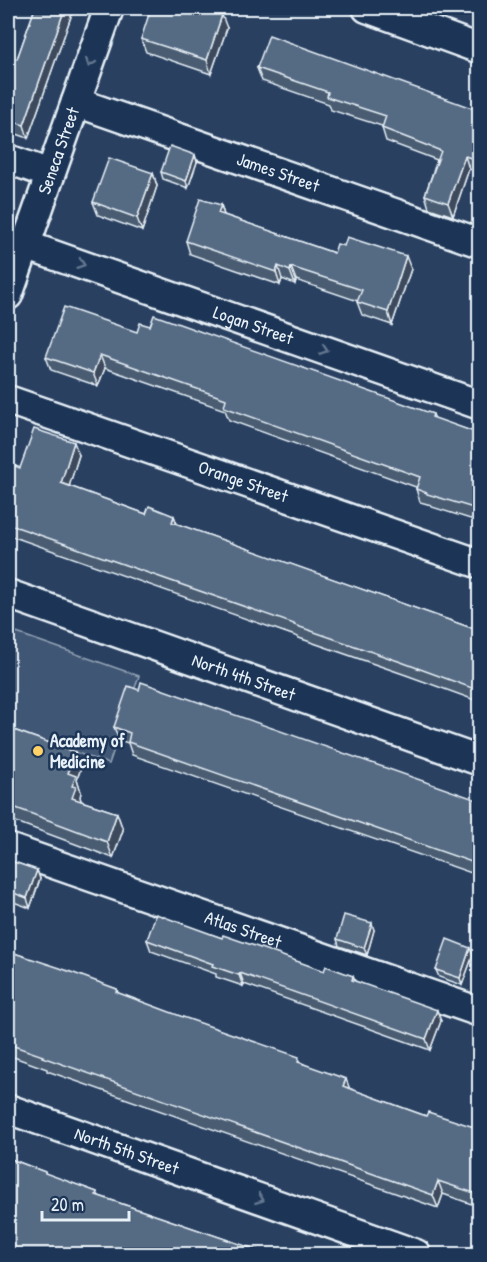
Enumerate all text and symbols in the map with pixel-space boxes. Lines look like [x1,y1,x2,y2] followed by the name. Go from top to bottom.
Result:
[84,57,97,68] one-way arrow
[31,103,85,198] street label: Seneca Street
[233,146,324,198] street label: James Street
[75,256,86,269] one-way arrow
[210,299,298,351] street label: Logan Street
[318,342,329,355] one-way arrow
[195,454,292,509] street label: Orange Street
[189,647,300,707] street label: North 4th Street
[50,728,125,774] place label: Academy of Medicine
[31,744,45,758] marker: Academy of Medicine
[202,904,286,954] street label: Atlas Street
[71,1121,183,1181] street label: North 5th Street
[42,1184,129,1222] scale bar
[51,1192,84,1217] text: 20 m
[255,1192,265,1205] one-way arrow

